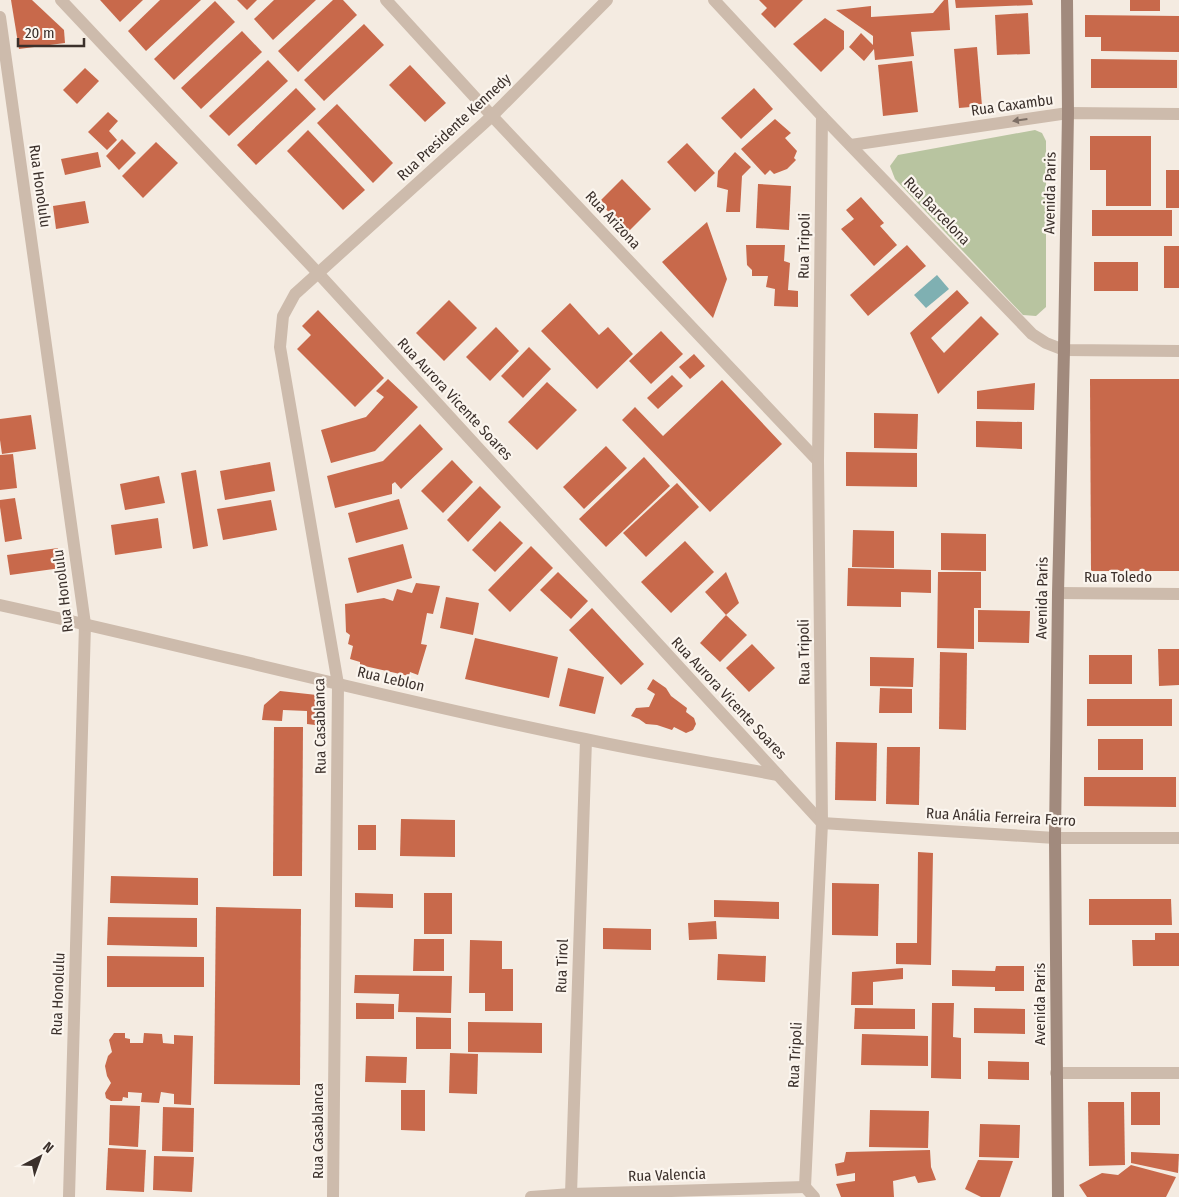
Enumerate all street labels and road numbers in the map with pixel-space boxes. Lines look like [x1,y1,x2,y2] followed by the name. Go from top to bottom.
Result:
[393,69,515,184] street label: Rua Presidente Kennedy
[970,90,1054,120] street label: Rua Caxambu
[25,144,55,228] street label: Rua Honolulu
[1040,152,1060,234] street label: Avenida Paris
[900,173,974,249] street label: Rua Barcelona
[582,187,644,253] street label: Rua Arizona
[794,213,814,279] street label: Rua Tripoli
[394,334,516,464] street label: Rua Aurora Vicente Soares
[49,549,77,633] street label: Rua Honolulu
[1032,557,1052,639] street label: Avenida Paris
[1084,568,1152,586] street label: Rua Toledo
[794,619,814,685] street label: Rua Tripoli
[668,633,790,763] street label: Rua Aurora Vicente Soares
[356,663,426,695] street label: Rua Leblon
[310,678,330,774] street label: Rua Casablanca
[926,804,1077,830] street label: Rua Anália Ferreira Ferro
[552,939,572,993] street label: Rua Tirol
[48,952,68,1036] street label: Rua Honolulu
[1031,963,1049,1045] street label: Avenida Paris
[784,1022,806,1088] street label: Rua Tripoli
[309,1083,327,1179] street label: Rua Casablanca
[628,1165,706,1185] street label: Rua Valencia

